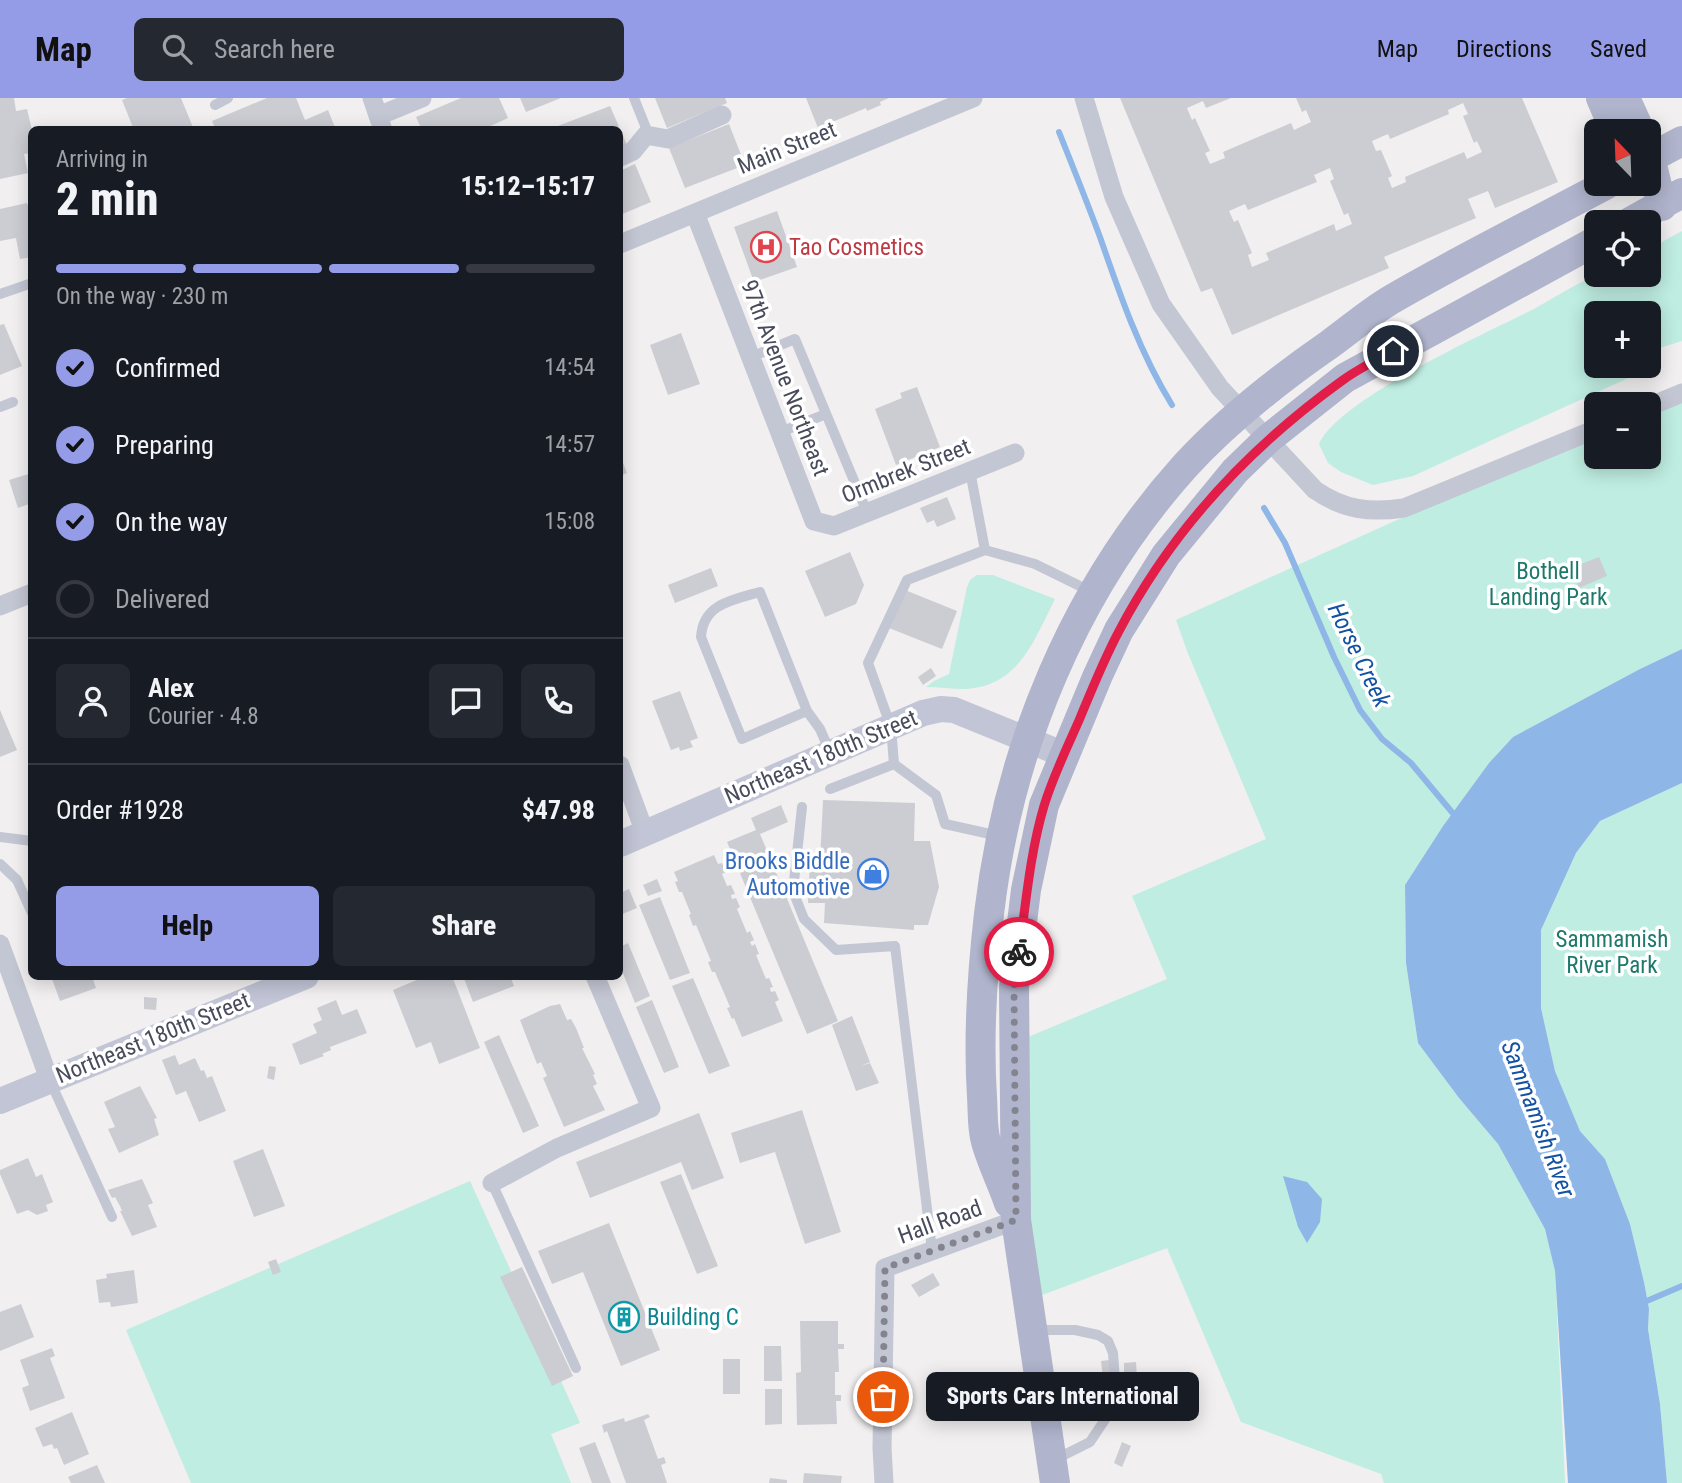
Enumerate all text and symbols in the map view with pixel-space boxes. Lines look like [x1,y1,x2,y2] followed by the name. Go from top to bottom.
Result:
[134,18,624,81] search box
[35,30,92,69] text: Map
[158,30,196,68] icon: search
[214,34,335,64] text: Search here
[1377,35,1418,63] text: Map
[1456,35,1552,63] text: Directions
[1590,35,1647,63] text: Saved
[734,116,840,180] street label: Main Street
[1584,119,1661,196] north arrow
[1584,119,1661,469] map controls
[56,146,148,173] text: Arriving in
[461,171,595,201] text: 15:12–15:17
[56,172,159,226] text: 2 min
[1584,210,1661,287] button: locate
[749,230,783,264] hospital icon: Tao Cosmetics
[789,234,924,261] place label: Tao Cosmetics
[735,276,835,480] street label: 97th Avenue Northeast
[56,283,228,310] text: On the way · 230 m
[1584,301,1661,378] button: +
[1363,321,1423,381] pin
[1374,332,1412,370] icon: home
[56,349,94,387] icon: check
[115,353,221,383] text: Confirmed
[544,354,595,381] text: 14:54
[1584,392,1661,469] button: −
[56,426,94,464] icon: check
[115,430,214,460] text: Preparing
[544,431,595,458] text: 14:57
[838,433,974,509] street label: Ormbrek Street
[56,503,94,541] icon: check
[115,507,228,537] text: On the way
[544,508,595,535] text: 15:08
[1489,558,1608,611] park label: Bothell Landing Park
[115,584,210,614] text: Delivered
[1322,598,1396,712] water label: Horse Creek
[56,664,130,738] button: person
[429,664,503,738] button: chat
[521,664,595,738] button: phone
[148,673,194,703] text: Alex
[148,703,259,730] text: Courier · 4.8
[721,704,921,810] street label: Northeast 180th Street
[56,795,184,825] text: Order #1928
[522,795,595,825] text: $47.98
[725,848,850,901] place label: Brooks Biddle Automotive
[856,857,890,891] shop icon: Brooks Biddle Automotive
[56,886,319,966] button: Help
[333,886,595,966] button: Share
[984,917,1054,987] courier
[1556,926,1668,979] park label: Sammamish River Park
[1000,933,1038,971] icon: bike
[52,987,254,1089] street label: Northeast 180th Street
[1495,1037,1581,1202] water label: Sammamish River
[894,1194,986,1250] street label: Hall Road
[607,1300,641,1334] building icon: Building C
[647,1304,739,1331] place label: Building C
[853,1367,913,1427] pin
[925,1372,1198,1422] callout: Sports Cars International
[864,1378,902,1416] icon: bag
[946,1383,1179,1410] text: Sports Cars International

